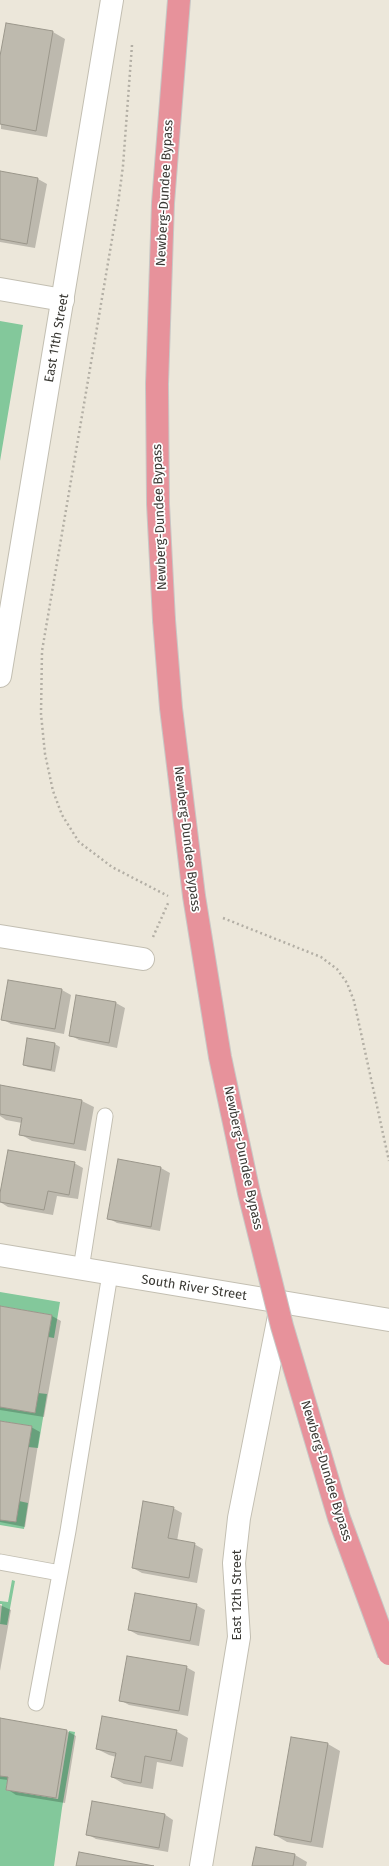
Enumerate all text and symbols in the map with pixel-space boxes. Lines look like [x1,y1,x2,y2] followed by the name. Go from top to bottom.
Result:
[153,119,177,267] street label: Newberg-Dundee Bypass
[41,292,73,384] street label: East 11th Street
[150,443,170,591] street label: Newberg-Dundee Bypass
[170,765,204,913] street label: Newberg-Dundee Bypass
[220,1085,266,1231] street label: Newberg-Dundee Bypass
[140,1272,248,1304] street label: South River Street
[297,1399,355,1543] street label: Newberg-Dundee Bypass
[229,1549,245,1641] street label: East 12th Street

